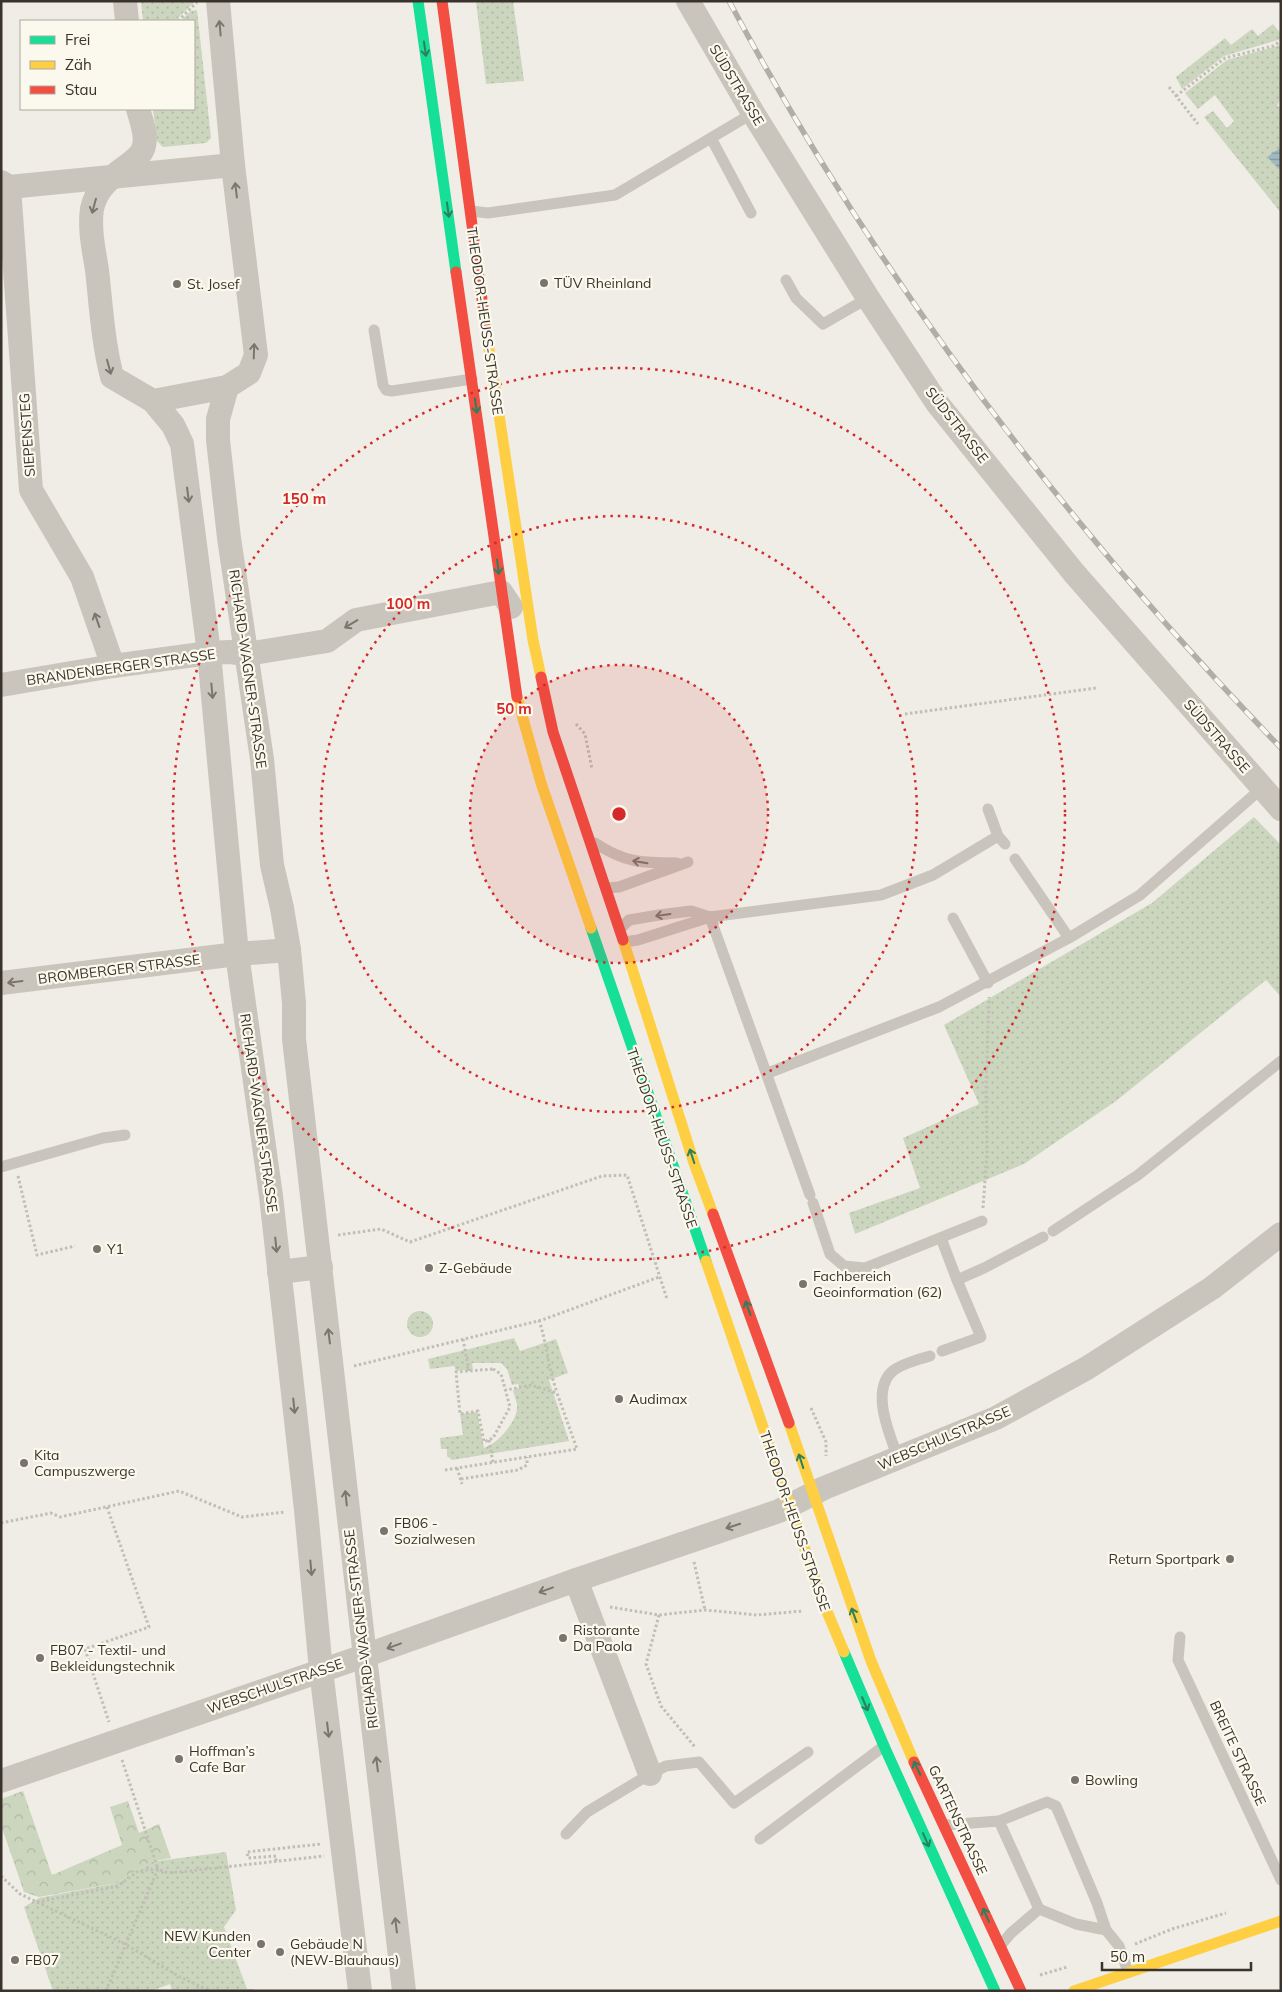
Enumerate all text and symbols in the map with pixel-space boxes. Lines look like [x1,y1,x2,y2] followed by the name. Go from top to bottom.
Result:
[20,20,195,110] legend
[215,21,225,37] one-way arrow
[65,30,90,49] text: Frei
[421,41,431,57] one-way arrow
[706,41,768,129] street label: SÜDSTRASSE
[65,55,92,74] text: Zäh
[65,80,97,99] text: Stau
[231,182,241,198] one-way arrow
[89,197,98,213] one-way arrow
[443,202,453,218] one-way arrow
[463,226,507,416] street label: THEODOR-HEUSS-STRASSE
[554,274,651,292] place label: TÜV Rheinland
[187,275,240,293] place label: St. Josef
[538,277,550,289] marker: TÜV Rheinland
[171,278,183,290] marker: St. Josef
[249,344,259,360] one-way arrow
[105,358,114,374] one-way arrow
[922,383,992,467] street label: SÜDSTRASSE
[15,393,39,477] street label: SIEPENSTEG
[471,398,481,414] one-way arrow
[184,487,194,503] one-way arrow
[282,489,326,508] text: 150 m
[493,559,503,575] one-way arrow
[225,568,271,770] street label: RICHARD-WAGNER-STRASSE
[386,594,430,613] text: 100 m
[92,613,101,628] one-way arrow
[345,620,359,630] one-way arrow
[25,645,217,689] street label: BRANDENBERGER STRASSE
[207,683,217,699] one-way arrow
[1180,695,1254,777] street label: SÜDSTRASSE
[496,699,532,718] text: 50 m
[610,805,628,823] centre of rings
[632,857,648,867] one-way arrow
[655,910,671,920] one-way arrow
[37,950,201,988] street label: BROMBERGER STRASSE
[8,977,24,987] one-way arrow
[236,1012,282,1214] street label: RICHARD-WAGNER-STRASSE
[623,1045,701,1231] street label: THEODOR-HEUSS-STRASSE
[686,1148,696,1164] one-way arrow
[271,1237,281,1253] one-way arrow
[106,1240,124,1258] place label: Y1
[91,1243,103,1255] marker: Y1
[439,1259,512,1277] place label: Z-Gebäude
[423,1262,435,1274] marker: Z-Gebäude
[813,1267,942,1301] place label: Fachbereich Geoinformation (62)
[797,1278,809,1290] marker: Fachbereich Geoinformation (62)
[743,1301,752,1316] one-way arrow
[324,1329,334,1345] one-way arrow
[629,1390,688,1408] place label: Audimax
[613,1393,625,1405] marker: Audimax
[289,1398,299,1414] one-way arrow
[875,1402,1013,1474] street label: WEBSCHULSTRASSE
[756,1428,834,1614] street label: THEODOR-HEUSS-STRASSE
[34,1446,135,1480] place label: Kita Campuszwerge
[796,1454,806,1470] one-way arrow
[18,1457,30,1469] marker: Kita Campuszwerge
[342,1490,351,1506] one-way arrow
[394,1514,475,1548] place label: FB06 - Sozialwesen
[726,1522,741,1531] one-way arrow
[378,1525,390,1537] marker: FB06 - Sozialwesen
[340,1528,382,1730] street label: RICHARD-WAGNER-STRASSE
[1108,1550,1221,1568] place label: Return Sportpark
[1224,1553,1236,1565] marker: Return Sportpark
[306,1560,316,1576] one-way arrow
[539,1586,555,1595] one-way arrow
[849,1608,858,1623] one-way arrow
[573,1621,640,1655] place label: Ristorante Da Paola
[557,1632,569,1644] marker: Ristorante Da Paola
[50,1641,176,1675] place label: FB07 - Textil- und Bekleidungstechnik
[386,1642,402,1651] one-way arrow
[34,1652,46,1664] marker: FB07 - Textil- und Bekleidungstechnik
[205,1654,345,1718] street label: WEBSCHULSTRASSE
[861,1696,871,1711] one-way arrow
[1206,1698,1270,1808] street label: BREITE STRASSE
[323,1721,333,1737] one-way arrow
[189,1742,255,1776] place label: Hoffman’s Cafe Bar
[173,1753,185,1765] marker: Hoffman’s Cafe Bar
[372,1756,382,1772] one-way arrow
[912,1760,922,1775] one-way arrow
[925,1762,991,1878] street label: GARTENSTRASSE
[1085,1771,1138,1789] place label: Bowling
[1069,1774,1081,1786] marker: Bowling
[922,1832,931,1847] one-way arrow
[980,1908,990,1923] one-way arrow
[391,1917,401,1933] one-way arrow
[164,1927,252,1961] place label: NEW Kunden Center
[290,1935,399,1969] place label: Gebäude N (NEW-Blauhaus)
[255,1938,267,1950] marker: NEW Kunden Center
[1102,1940,1251,1972] scale bar
[274,1946,286,1958] marker: Gebäude N (NEW-Blauhaus)
[1110,1947,1145,1966] text: 50 m
[25,1951,59,1969] place label: FB07
[9,1954,21,1966] marker: FB07

